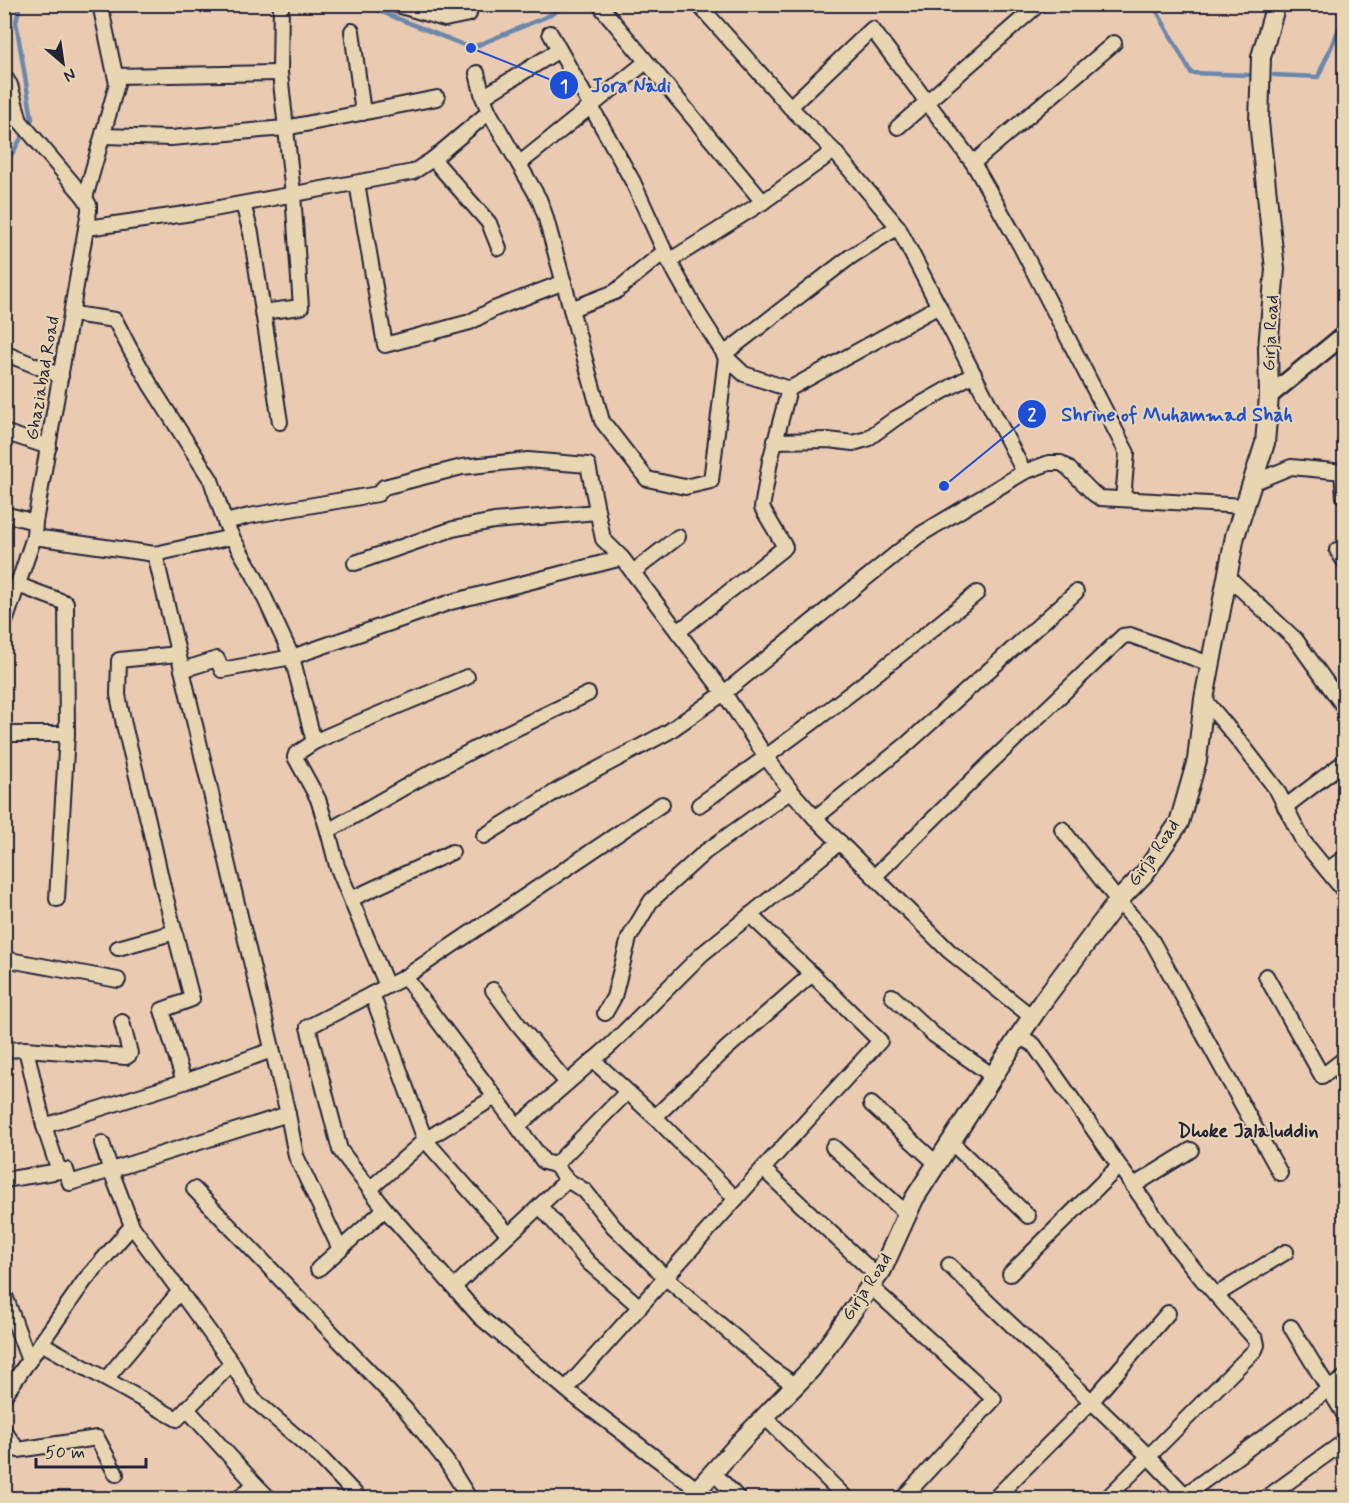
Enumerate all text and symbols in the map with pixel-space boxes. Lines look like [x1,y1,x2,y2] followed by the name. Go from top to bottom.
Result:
[33,33,93,93] north arrow
[60,63,79,87] text: N
[549,66,683,104] callout: Jora Nadi
[591,73,671,100] text: Jora Nadi
[560,75,568,99] text: 1
[1257,294,1285,372] street label: Girja Road
[20,314,66,442] street label: Ghaziabad Road
[1017,395,1306,433] callout: Shrine of Muhammad Shah
[1061,402,1293,429] text: Shrine of Muhammad Shah
[1028,403,1037,427] text: 2
[1122,815,1186,891] street label: Girja Road
[1177,1118,1319,1145] district label: Dhoke Jalaluddin
[836,1248,898,1326] street label: Girja Road
[36,1431,146,1469] scale bar
[45,1441,85,1465] text: 50 m

